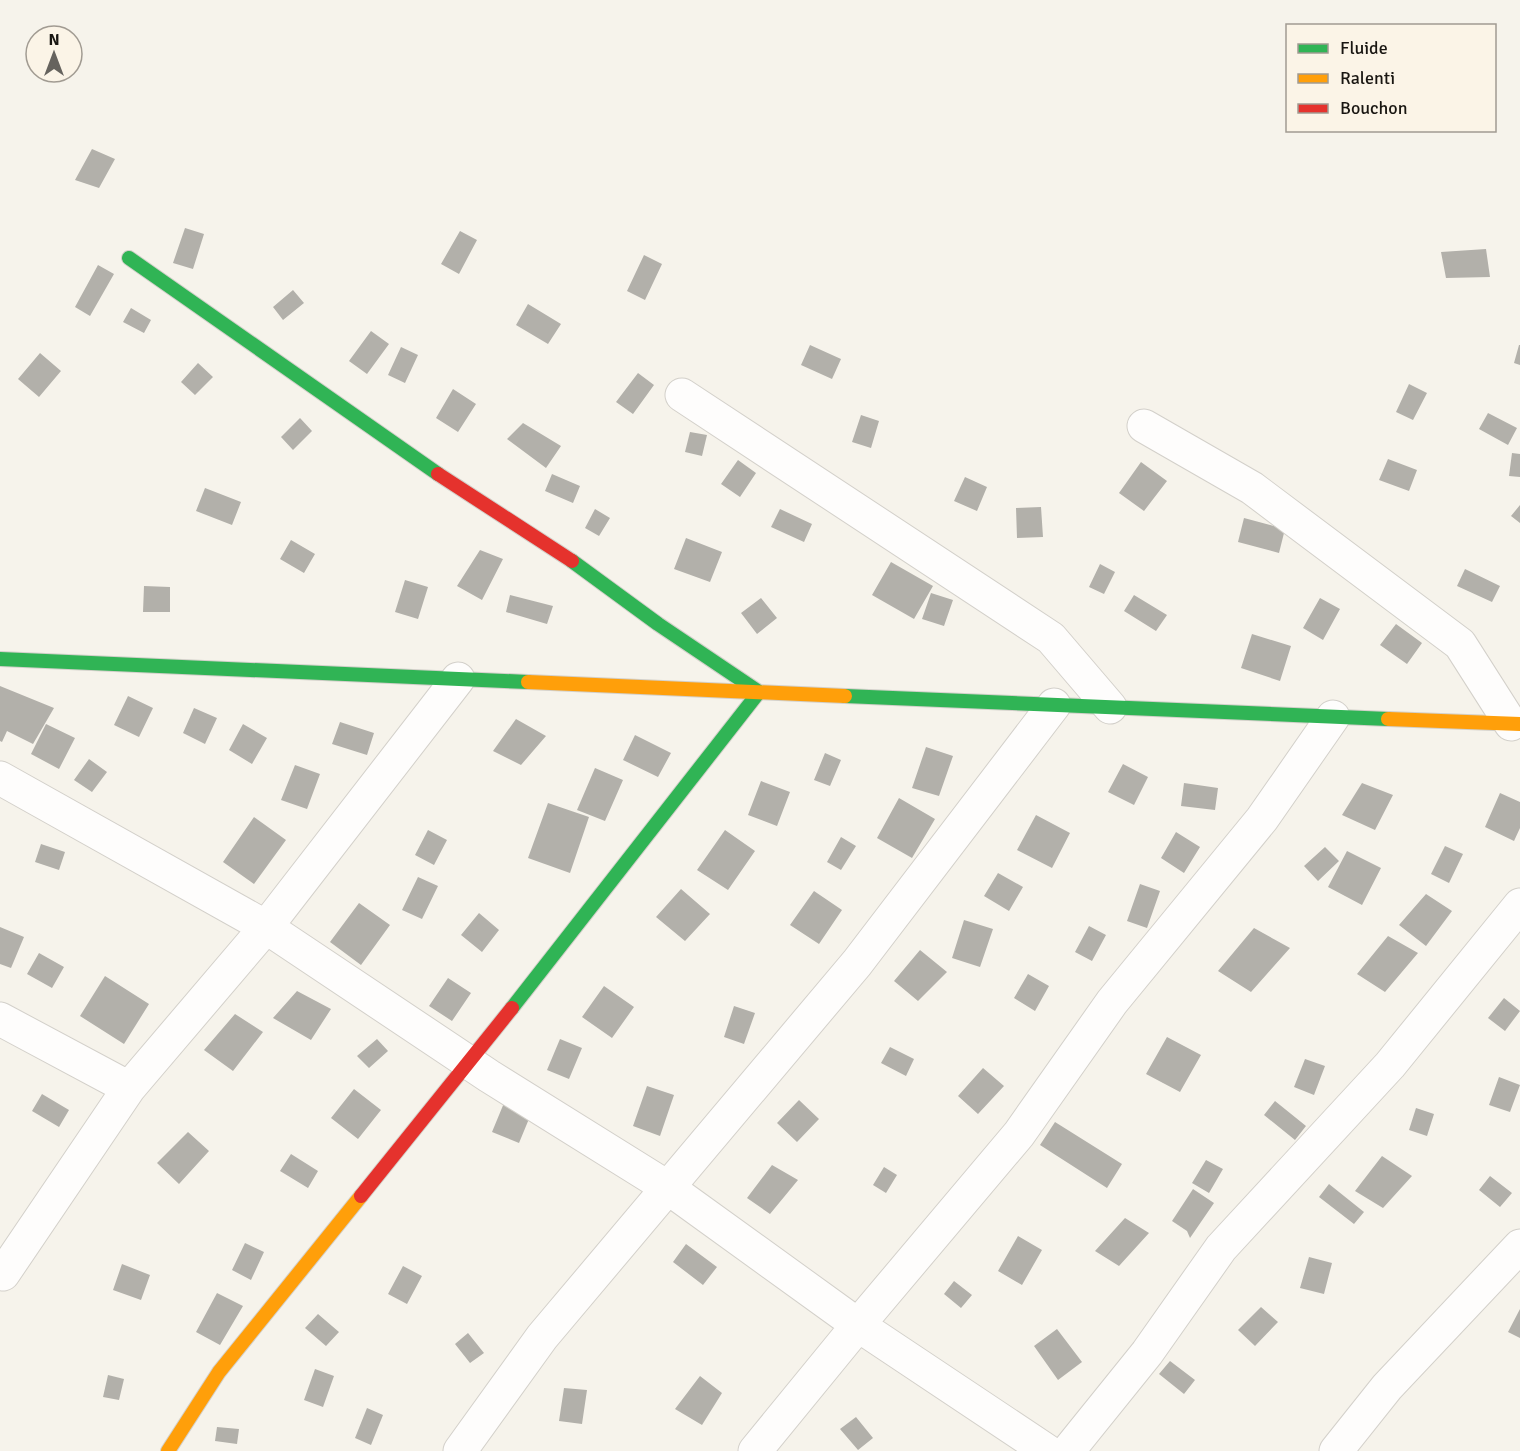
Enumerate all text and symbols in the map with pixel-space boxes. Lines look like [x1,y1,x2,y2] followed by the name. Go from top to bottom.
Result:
[24,24,84,84] north arrow
[1286,24,1496,132] legend
[48,30,60,50] text: N
[1340,37,1388,59] text: Fluide
[1340,67,1395,89] text: Ralenti
[1340,97,1408,119] text: Bouchon

